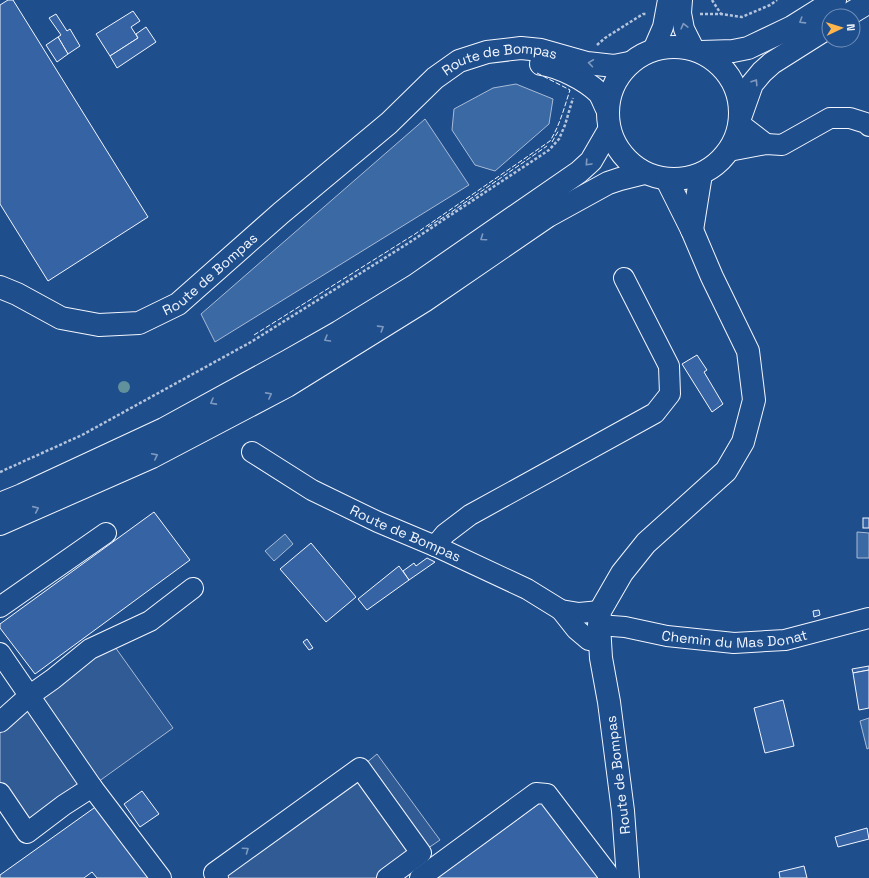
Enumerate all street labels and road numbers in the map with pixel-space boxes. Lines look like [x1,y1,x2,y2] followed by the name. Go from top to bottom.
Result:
[438,39,559,79] street label: Route de Bompas
[159,229,261,319] street label: Route de Bompas
[347,501,464,566] street label: Route de Bompas
[660,626,809,652] street label: Chemin du Mas Donat
[602,715,634,835] street label: Route de Bompas

